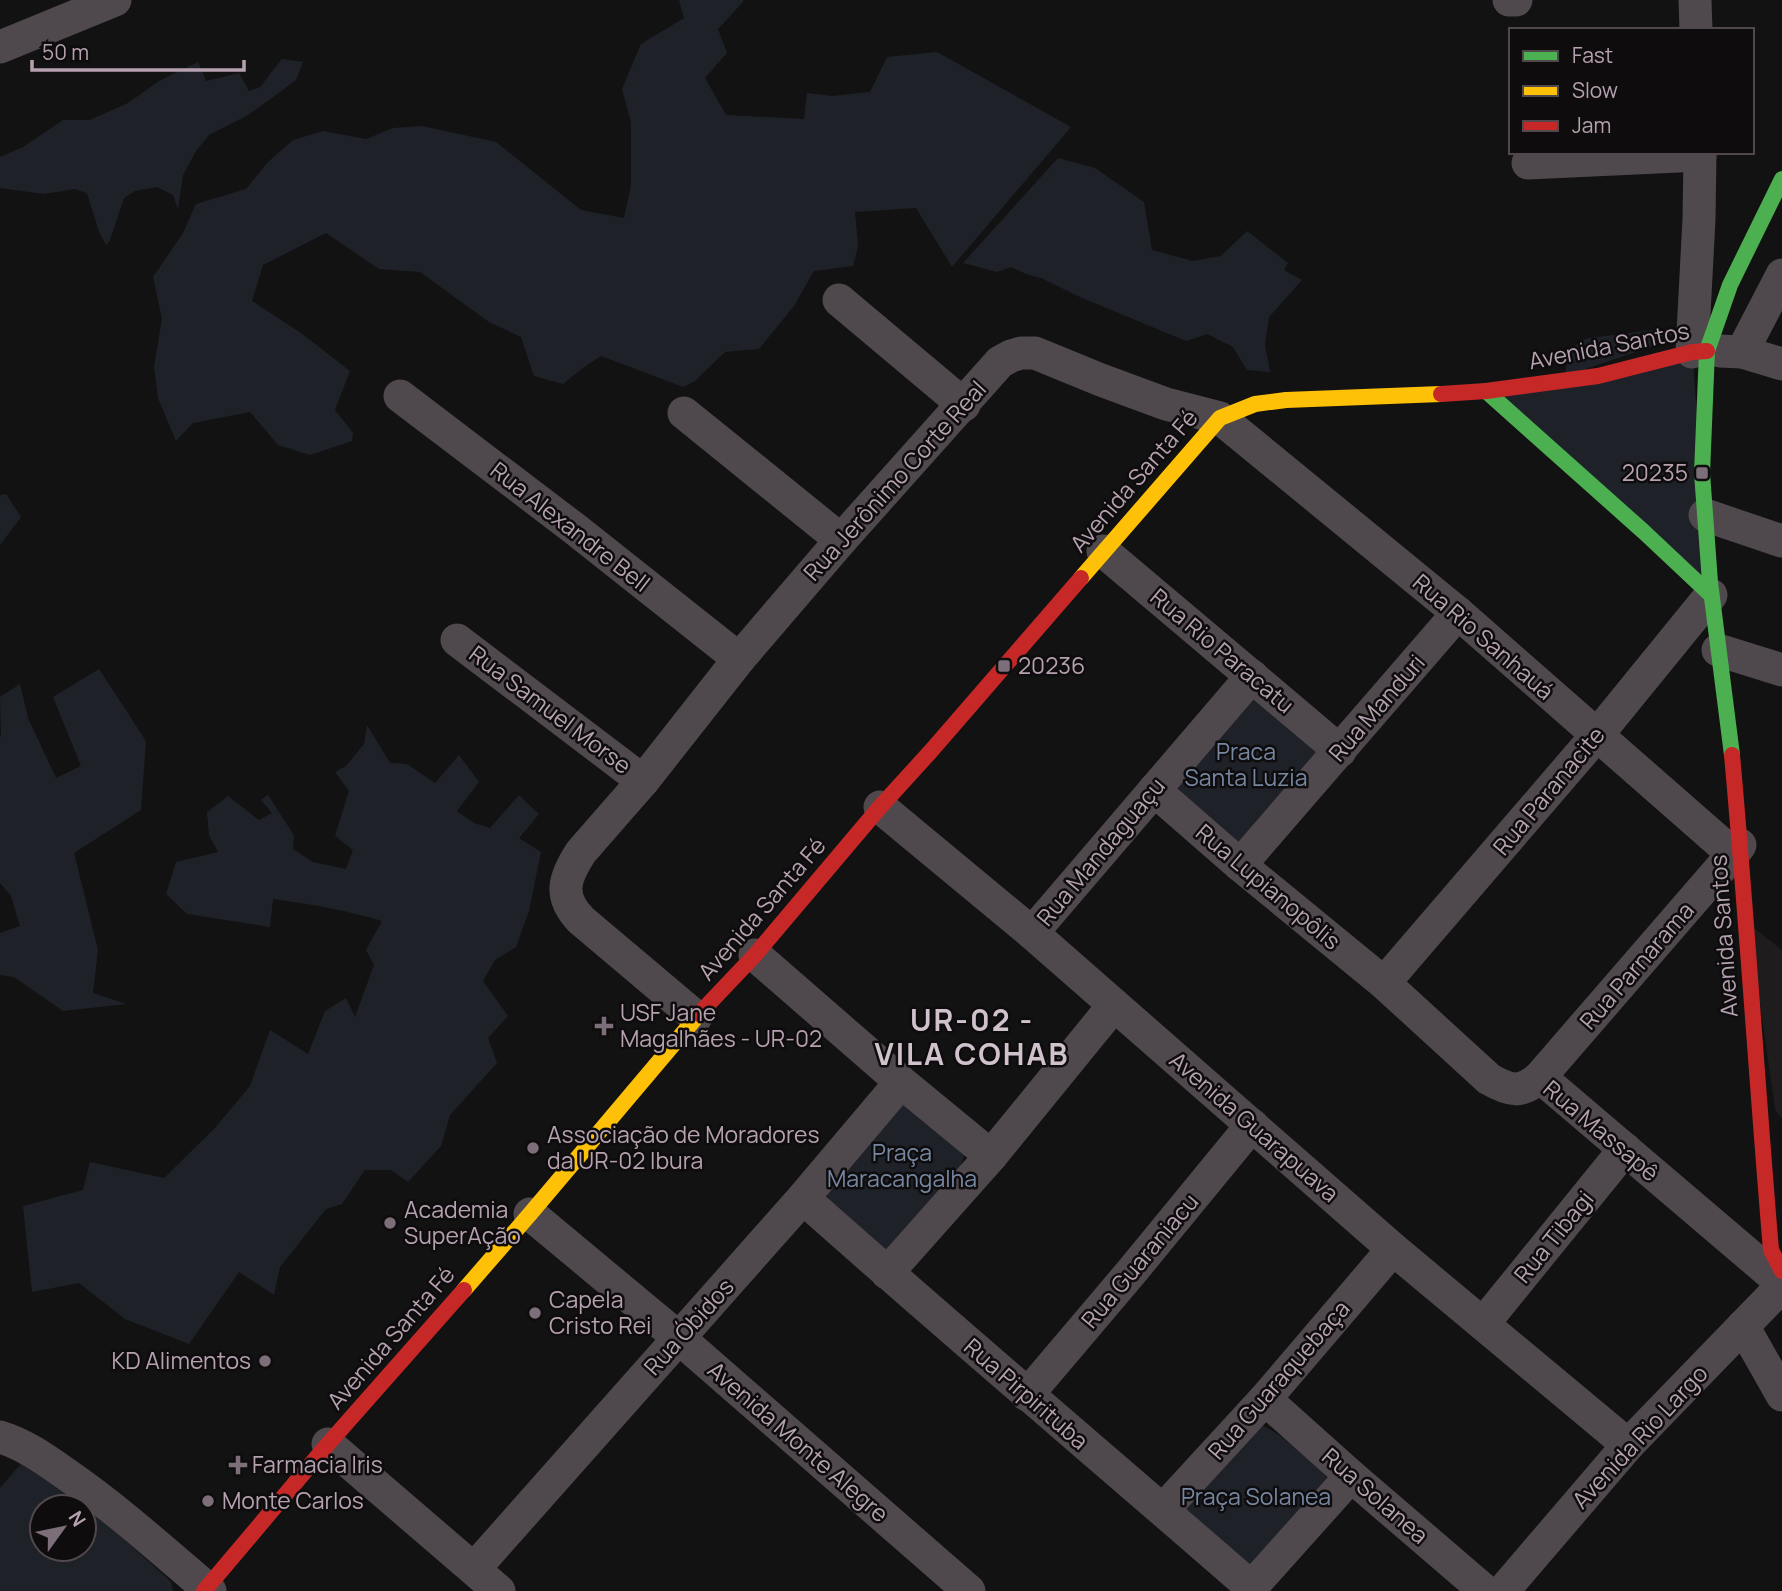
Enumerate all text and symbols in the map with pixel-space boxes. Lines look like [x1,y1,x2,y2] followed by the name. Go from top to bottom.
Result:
[32,28,243,72] scale bar
[1509,28,1754,154] legend
[42,38,89,66] text: 50 m
[1572,41,1613,69] text: Fast
[1572,76,1618,104] text: Slow
[1572,111,1611,139] text: Jam
[1526,314,1692,376] street label: Avenida Santos
[796,373,993,587] street label: Rua Jerônimo Corte Real
[1062,402,1204,559] street label: Avenida Santa Fé
[484,454,657,599] street label: Rua Alexandre Bell
[1622,456,1688,488] place label: 20235
[1694,465,1710,481] marker: 20235
[1406,566,1561,706] street label: Rua Rio Sanhauá
[1144,581,1301,720] street label: Rua Rio Paracatu
[463,638,638,781] street label: Rua Samuel Morse
[1321,647,1432,768] street label: Rua Manduri
[1018,649,1085,681] place label: 20236
[996,658,1012,674] marker: 20236
[1485,719,1611,861] street label: Rua Paranacite
[1185,735,1307,793] park label: Praca Santa Luzia
[1029,771,1172,932] street label: Rua Mandaguaçu
[1189,816,1348,956] street label: Rua Lupianopôlis
[690,830,832,987] street label: Avenida Santa Fé
[1701,854,1745,1018] street label: Avenida Santos
[1572,895,1701,1036] street label: Rua Parnarama
[620,996,822,1054] place label: USF Jane Magalhães - UR-02
[874,999,1070,1074] district label: UR-02 - VILA COHAB
[594,1016,614,1036] marker: USF Jane Magalhães - UR-02
[1163,1044,1346,1209] street label: Avenida Guarapuava
[1537,1072,1666,1188] street label: Rua Massapê
[547,1118,820,1176] place label: Associação de Moradores da UR-02 Ibura
[827,1136,977,1194] park label: Praça Maracangalha
[525,1140,541,1156] marker: Associação de Moradores da UR-02 Ibura
[1506,1184,1600,1289] street label: Rua Tibagi
[1073,1186,1205,1335] street label: Rua Guaraniacu
[404,1193,521,1251] place label: Academia SuperAção
[382,1215,398,1231] marker: Academia SuperAção
[319,1259,461,1416] street label: Avenida Santa Fé
[636,1271,740,1382] street label: Rua Óbidos
[549,1283,651,1341] place label: Capela Cristo Rei
[1200,1293,1356,1466] street label: Rua Guaraquebaça
[527,1305,543,1321] marker: Capela Cristo Rei
[958,1330,1096,1456] street label: Rua Pirpirituba
[111,1344,251,1376] place label: KD Alimentos
[257,1353,273,1369] marker: KD Alimentos
[701,1354,896,1529] street label: Avenida Monte Alegre
[1564,1358,1714,1515] street label: Avenida Rio Largo
[1316,1440,1436,1550] street label: Rua Solanea
[252,1448,383,1480] place label: Farmacia Iris
[230,1457,246,1473] marker: Farmacia Iris
[1181,1480,1331,1512] park label: Praça Solanea
[222,1484,364,1516] place label: Monte Carlos
[28,1493,98,1563] north arrow
[200,1493,216,1509] marker: Monte Carlos
[63,1506,92,1532] text: N

